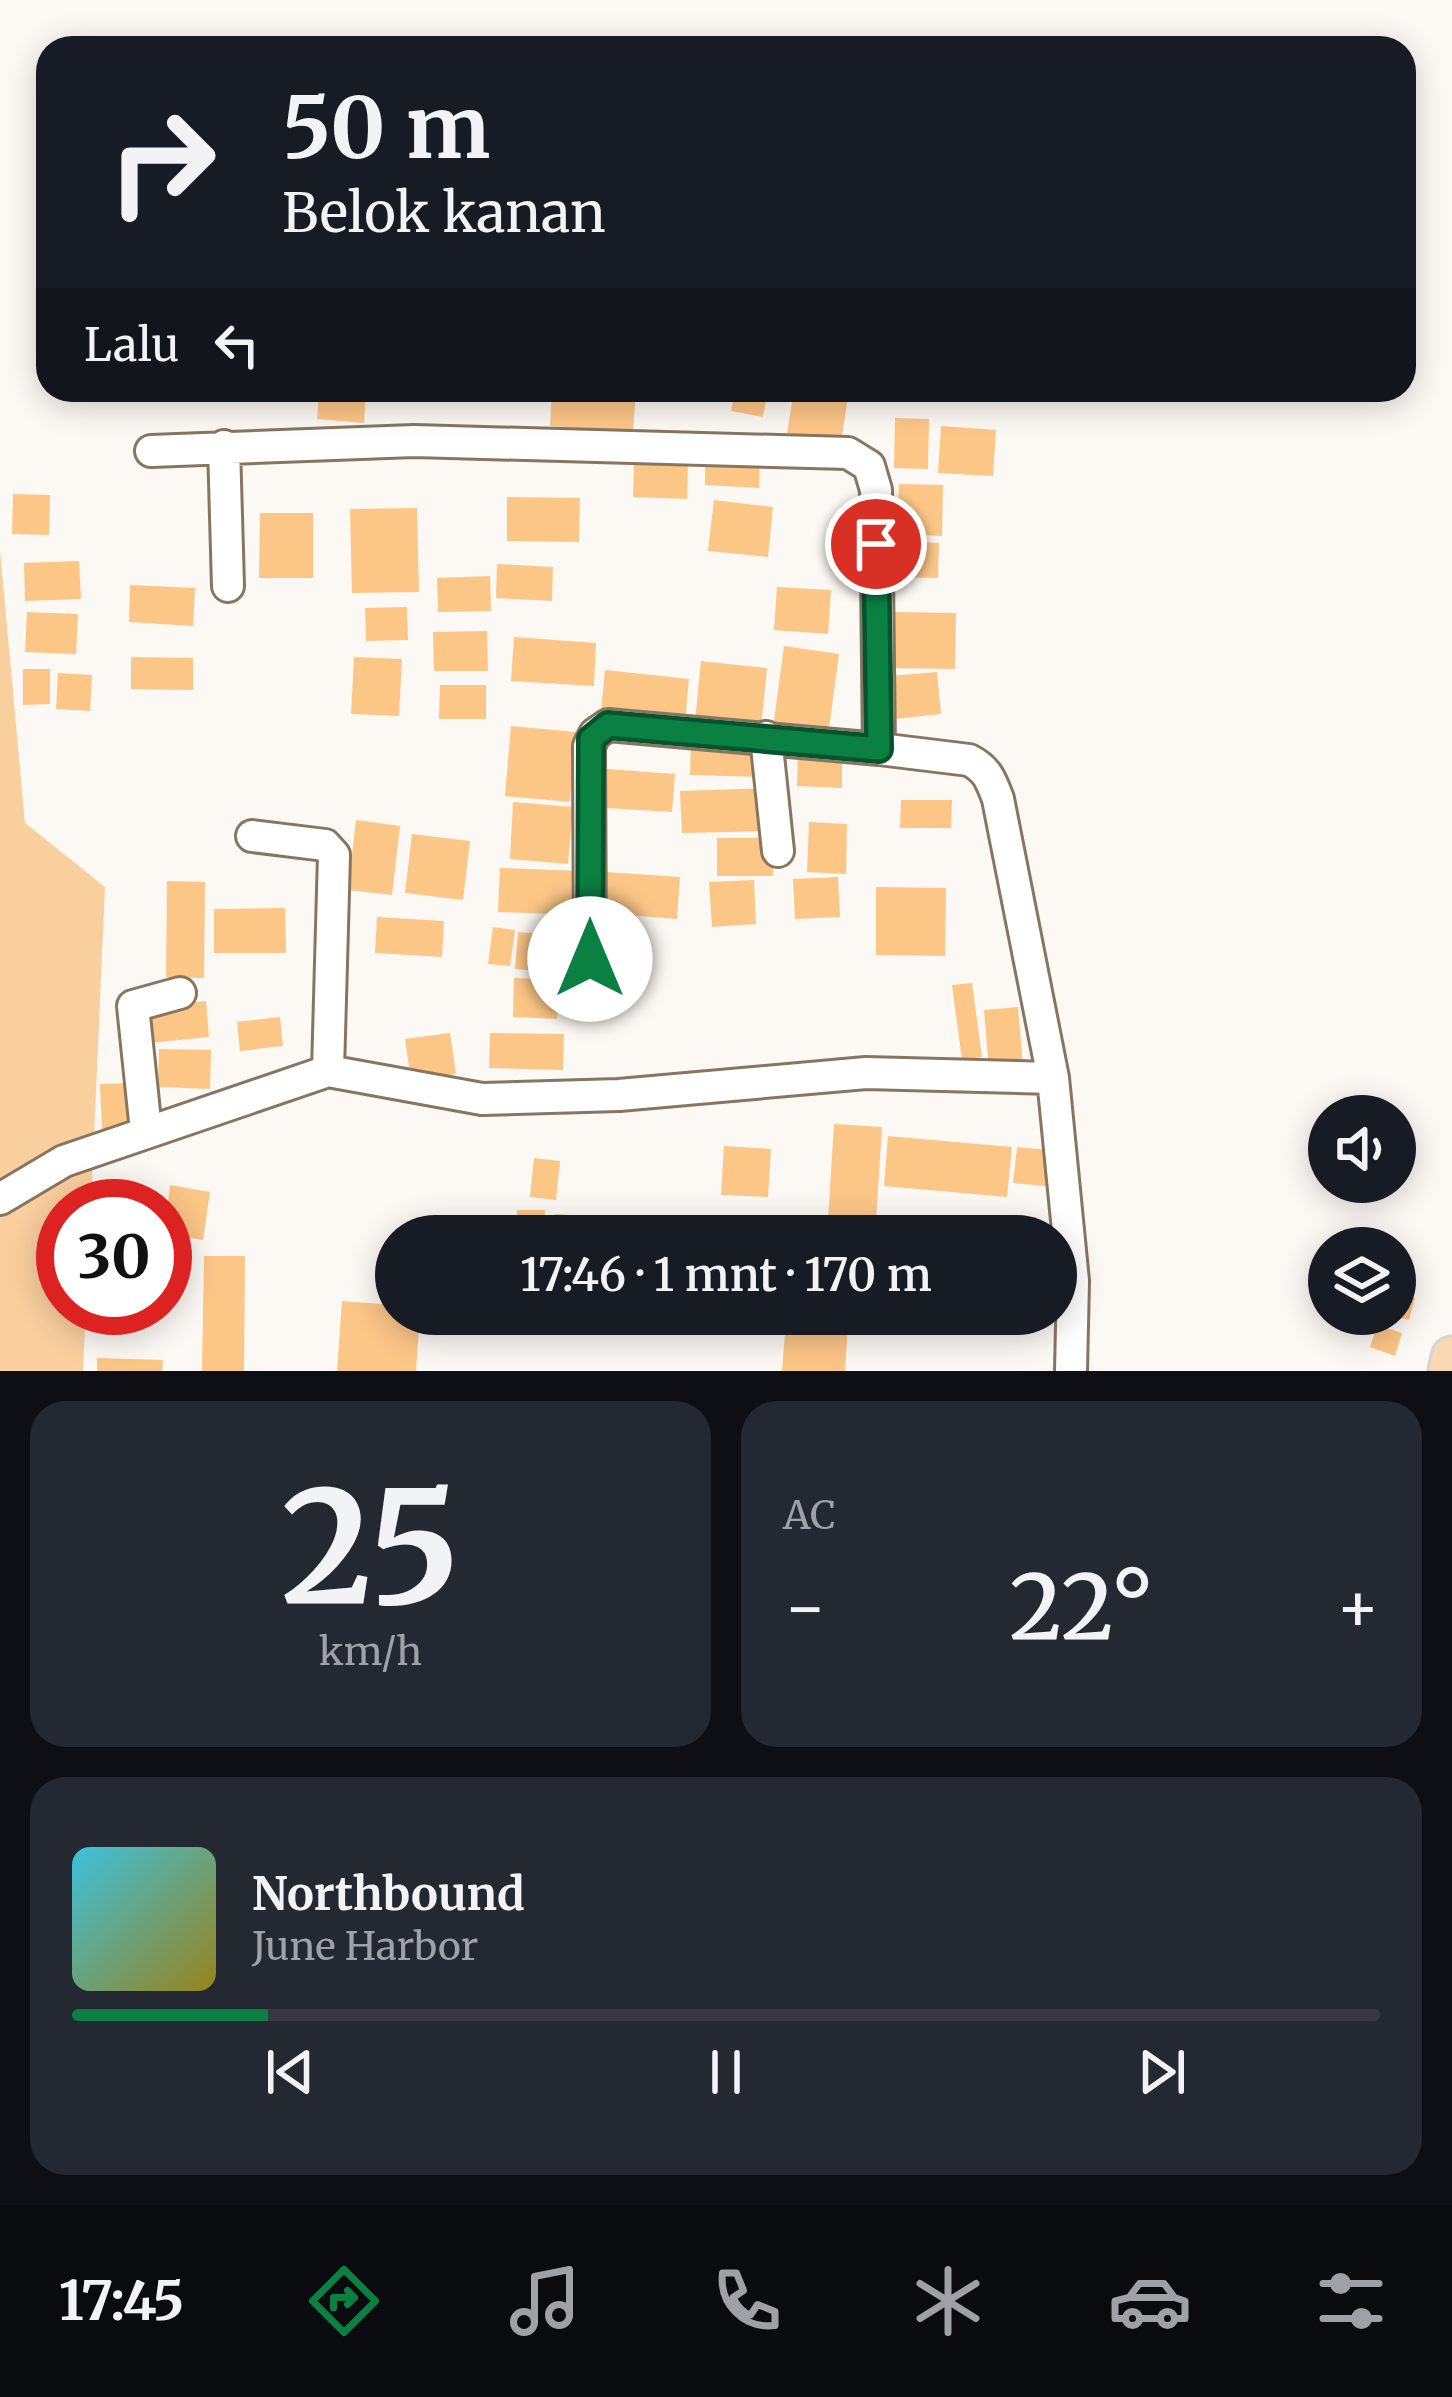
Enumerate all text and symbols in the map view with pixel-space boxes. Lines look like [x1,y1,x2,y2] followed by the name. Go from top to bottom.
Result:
[282,75,490,181] text: 50 m
[84,84,240,240] icon: right
[282,179,606,247] text: Belok kanan
[204,312,270,378] icon: left
[84,317,180,373] text: Lalu
[825,493,927,595] pin
[843,511,909,577] icon: arrive
[527,896,653,1022] position arrow
[1308,1095,1416,1335] map controls
[1308,1095,1416,1203] button: sound
[36,1179,192,1335] speed limit sign: 30
[1308,1227,1416,1335] button: layers
[520,1247,932,1303] text: 17:46 · 1 mnt · 170 m
[281,1450,460,1647] text: 25
[783,1491,835,1540] text: AC
[1009,1550,1154,1664] text: 22°
[783,1566,827,1649] text: −
[1336,1566,1380,1649] text: +
[319,1627,422,1676] text: km/h
[252,1866,525,1922] text: Northbound
[252,1922,478,1971] text: June Harbor
[257,2039,323,2105] icon: previous
[693,2039,759,2105] icon: pause
[1129,2039,1195,2105] icon: next
[302,2259,386,2343] icon: directions
[503,2259,587,2343] icon: music
[705,2259,789,2343] icon: phone
[906,2259,990,2343] icon: climate
[1108,2259,1192,2343] icon: car
[1309,2259,1393,2343] icon: filters
[59,2267,184,2335] text: 17:45

